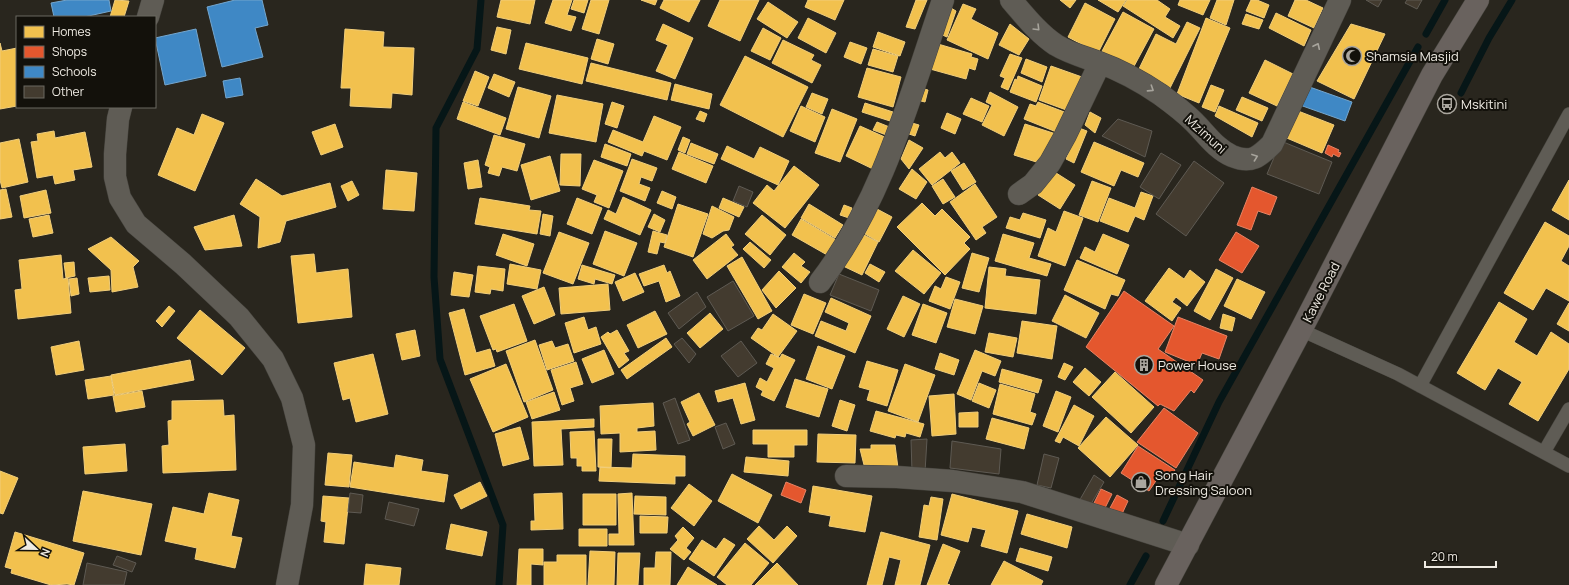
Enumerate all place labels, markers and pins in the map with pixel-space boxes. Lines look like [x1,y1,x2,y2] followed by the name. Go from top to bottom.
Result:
[1341,45,1363,67] mosque icon: Shamsia Masjid
[1366,47,1459,65] place label: Shamsia Masjid
[1436,93,1458,115] bus stop icon: Mskitini
[1461,95,1507,113] place label: Mskitini
[1133,354,1155,376] building icon: Power House
[1158,356,1237,374] place label: Power House
[1155,466,1252,499] place label: Song Hair Dressing Saloon
[1130,471,1152,493] shop icon: Song Hair Dressing Saloon

